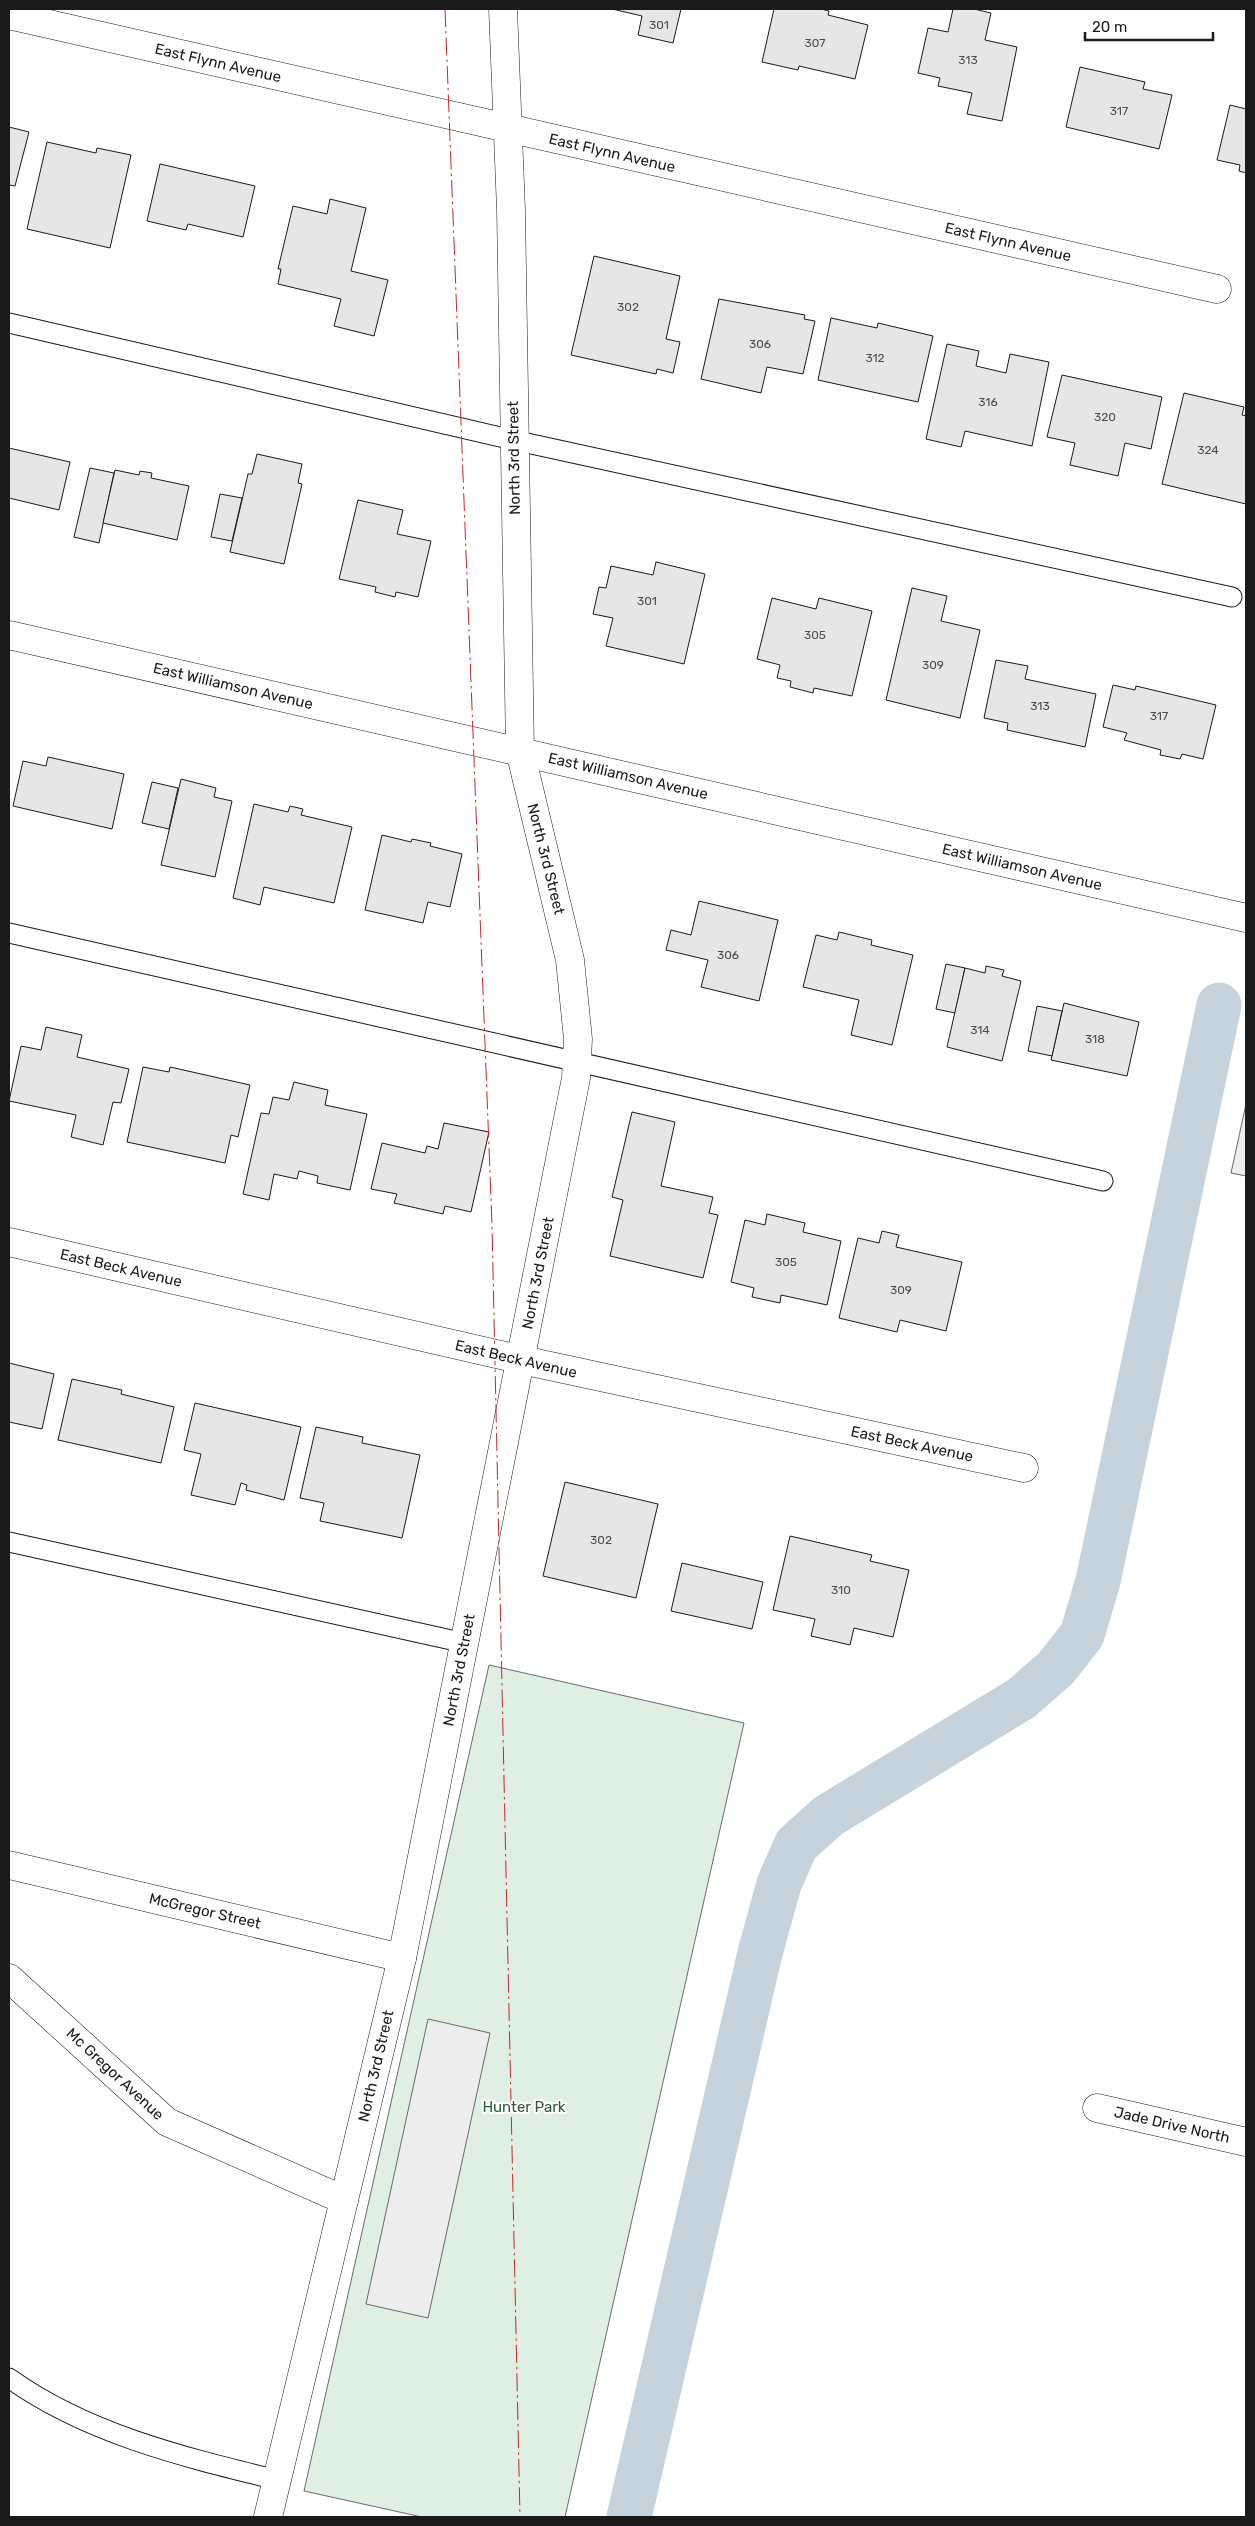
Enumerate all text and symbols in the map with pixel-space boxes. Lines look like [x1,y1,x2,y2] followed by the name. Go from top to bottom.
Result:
[1085,10,1212,42] scale bar
[649,18,669,32] house number: 301
[1092,18,1127,36] text: 20 m
[805,36,826,50] house number: 307
[153,40,283,86] street label: East Flynn Avenue
[958,53,978,67] house number: 313
[1110,104,1128,118] house number: 317
[547,130,677,176] street label: East Flynn Avenue
[943,219,1073,265] street label: East Flynn Avenue
[617,300,639,314] house number: 302
[749,337,771,351] house number: 306
[865,351,885,365] house number: 312
[978,395,998,409] house number: 316
[504,401,524,515] street label: North 3rd Street
[1094,410,1116,424] house number: 320
[1197,443,1219,457] house number: 324
[637,594,657,608] house number: 301
[804,628,826,642] house number: 305
[922,658,944,672] house number: 309
[151,659,315,713] street label: East Williamson Avenue
[1030,699,1050,713] house number: 313
[1150,709,1168,723] house number: 317
[546,749,710,803] street label: East Williamson Avenue
[523,802,569,917] street label: North 3rd Street
[940,840,1104,894] street label: East Williamson Avenue
[717,948,739,962] house number: 306
[970,1023,990,1037] house number: 314
[1085,1032,1105,1046] house number: 318
[518,1215,558,1331] street label: North 3rd Street
[58,1245,184,1291] street label: East Beck Avenue
[775,1255,797,1269] house number: 305
[890,1283,912,1297] house number: 309
[453,1336,579,1382] street label: East Beck Avenue
[849,1422,975,1466] street label: East Beck Avenue
[590,1533,612,1547] house number: 302
[831,1583,851,1597] house number: 310
[439,1612,479,1728] street label: North 3rd Street
[147,1889,263,1933] street label: McGregor Street
[354,2008,398,2124] street label: North 3rd Street
[63,2024,167,2124] street label: Mc Gregor Avenue
[482,2098,566,2116] park label: Hunter Park
[1112,2103,1232,2147] street label: Jade Drive North

